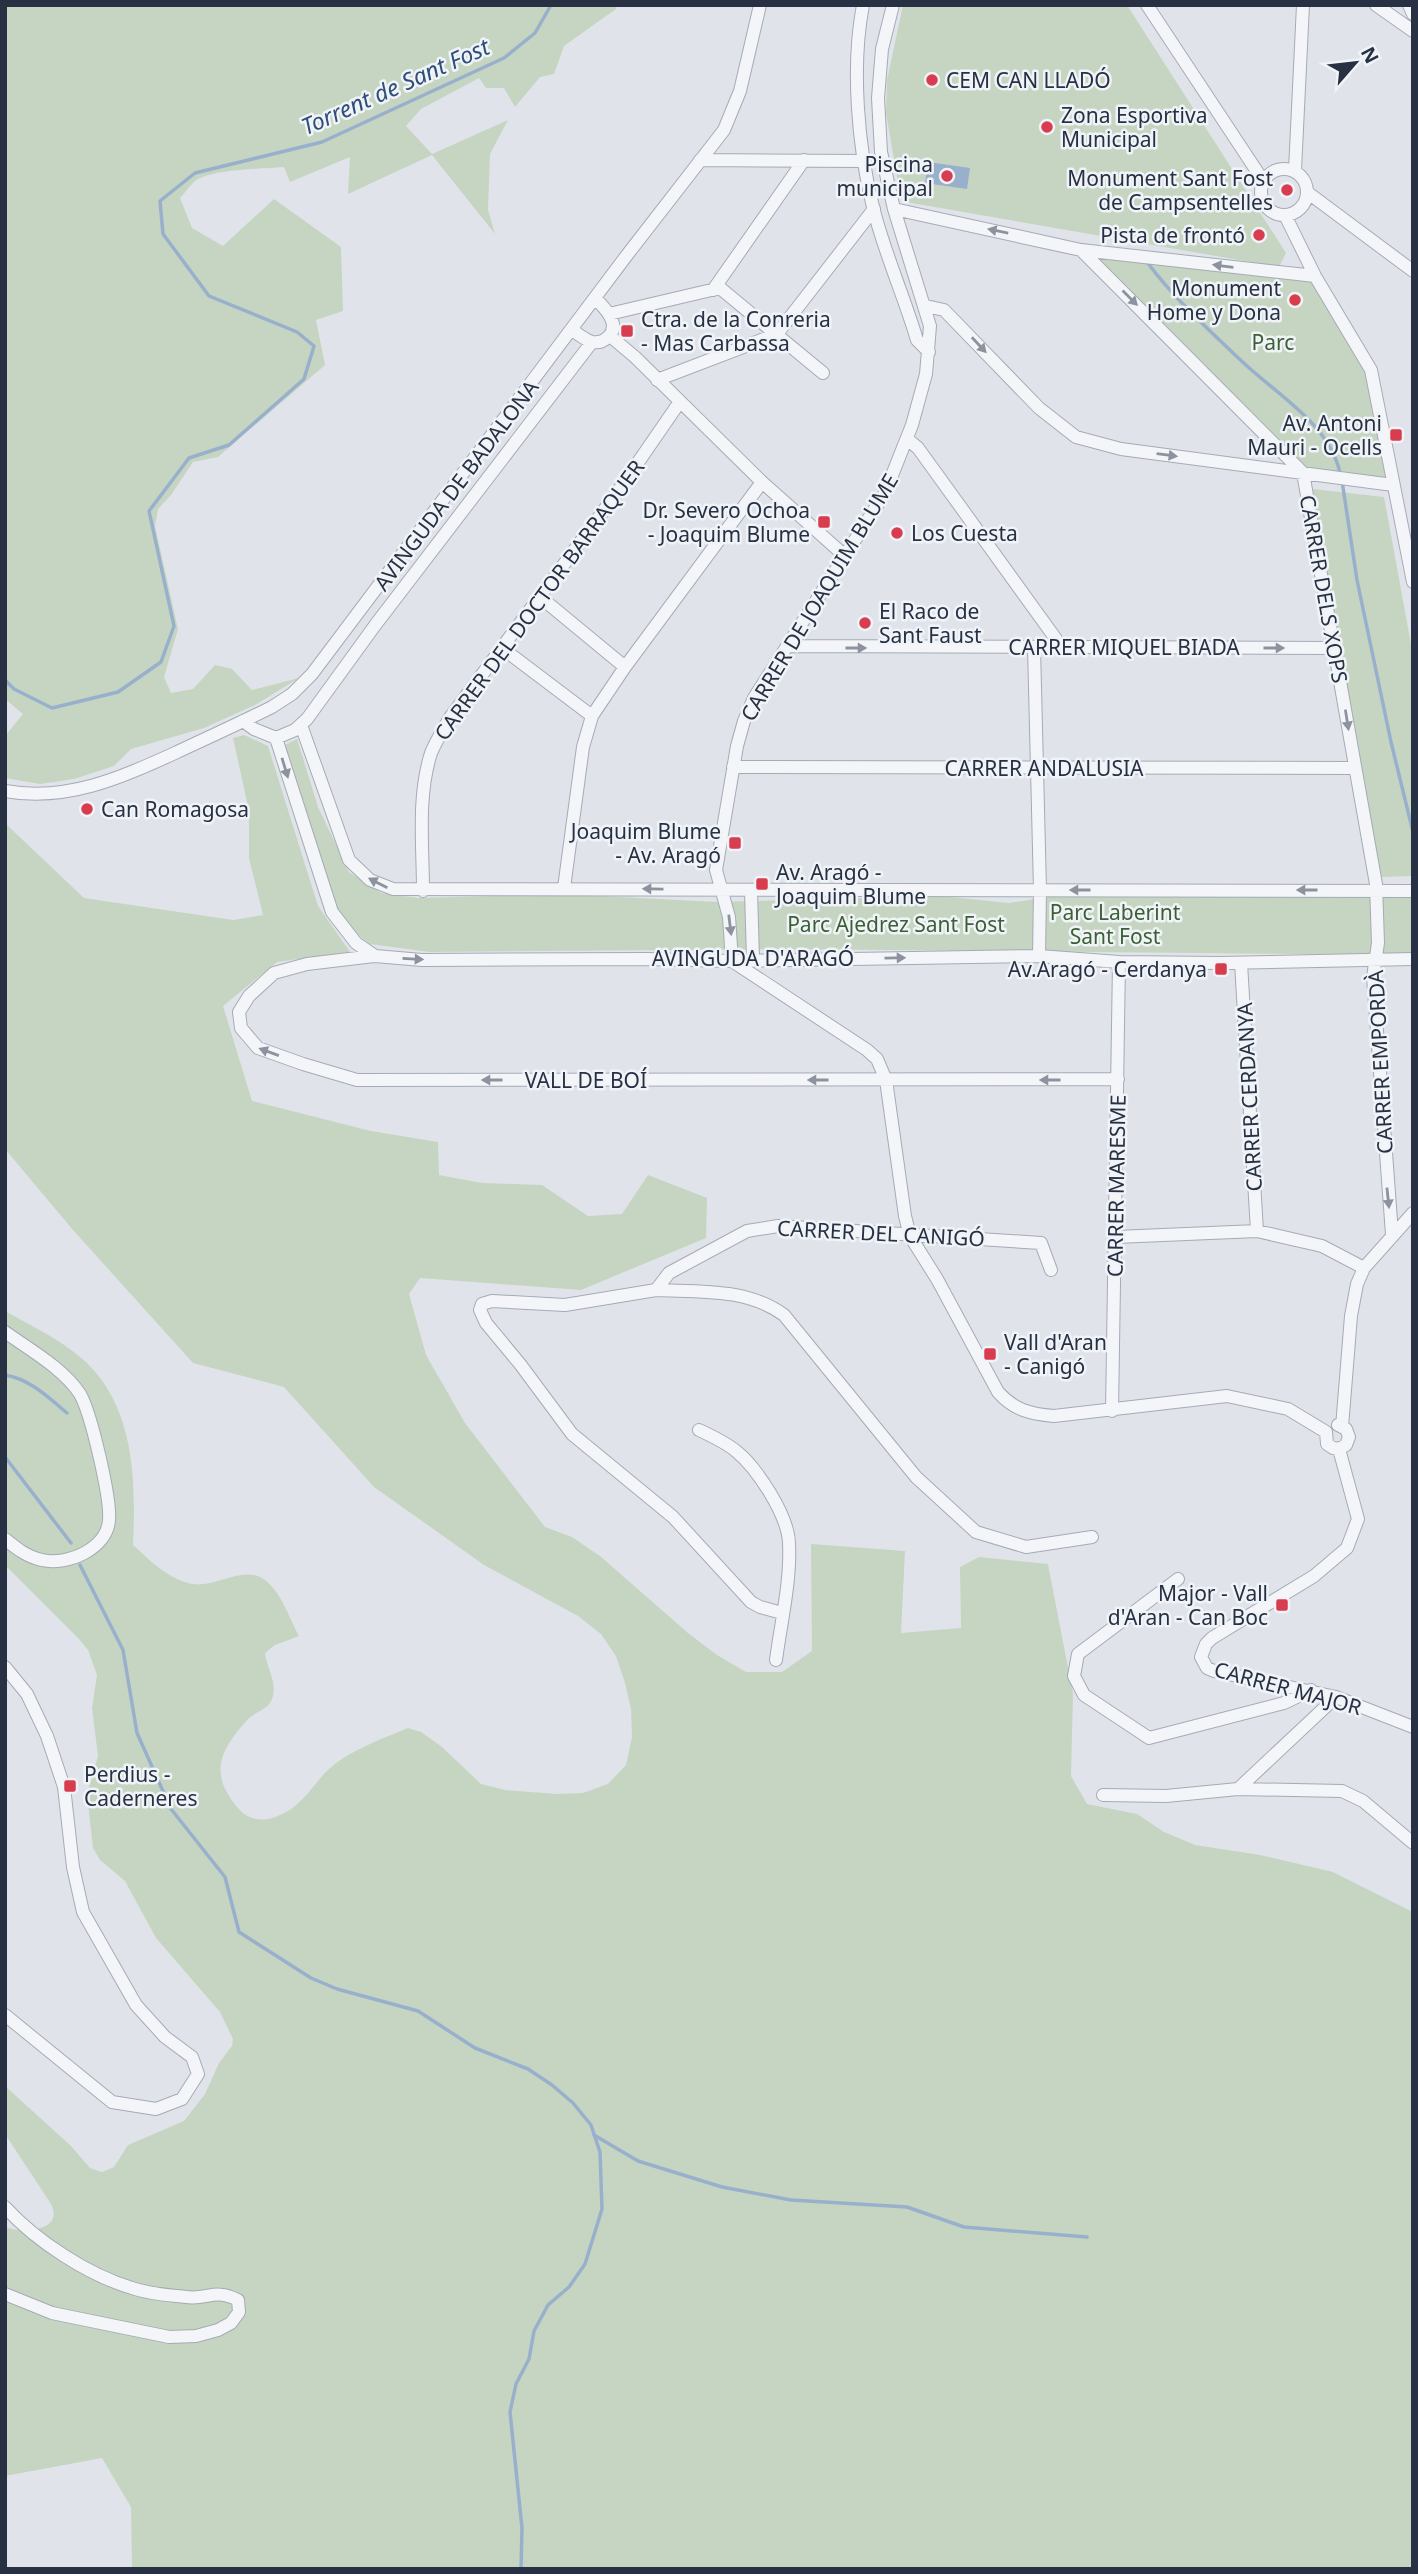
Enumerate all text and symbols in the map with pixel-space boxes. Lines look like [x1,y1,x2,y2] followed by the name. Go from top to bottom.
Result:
[1320,28,1390,98] north arrow
[296,30,495,142] water label: Torrent de Sant Fost
[1355,42,1385,68] text: N
[946,66,1111,94] place label: CEM CAN LLADÓ
[924,72,940,88] marker: CEM CAN LLADÓ
[1061,101,1207,153] place label: Zona Esportiva Municipal
[1039,119,1055,135] marker: Zona Esportiva Municipal
[836,150,933,202] place label: Piscina municipal
[1067,164,1273,216] place label: Monument Sant Fost de Campsentelles
[939,168,955,184] marker: Piscina municipal
[1279,182,1295,198] marker: Monument Sant Fost de Campsentelles
[1100,221,1245,249] place label: Pista de frontó
[987,226,1009,237] one-way arrow
[1251,227,1267,243] marker: Pista de frontó
[1212,260,1234,271] one-way arrow
[1147,274,1281,326] place label: Monument Home y Dona
[1121,289,1137,306] one-way arrow
[1287,292,1303,308] marker: Monument Home y Dona
[641,305,831,357] place label: Ctra. de la Conreria - Mas Carbassa
[619,323,635,339] marker: Ctra. de la Conreria - Mas Carbassa
[1252,328,1294,356] park label: Parc
[971,336,987,353] one-way arrow
[368,374,545,596] street label: AVINGUDA DE BADALONA
[1247,409,1382,461] place label: Av. Antoni Mauri - Ocells
[1388,427,1404,443] marker: Av. Antoni Mauri - Ocells
[1156,450,1178,461] one-way arrow
[428,454,650,746] street label: CARRER DEL DOCTOR BARRAQUER
[734,468,904,726] street label: CARRER DE JOAQUIM BLUME
[1294,493,1354,685] street label: CARRER DELS XOPS
[642,496,810,548] place label: Dr. Severo Ochoa - Joaquim Blume
[816,514,832,530] marker: Dr. Severo Ochoa - Joaquim Blume
[911,519,1018,547] place label: Los Cuesta
[889,525,905,541] marker: Los Cuesta
[879,597,982,649] place label: El Raco de Sant Faust
[857,615,873,631] marker: El Raco de Sant Faust
[1008,633,1240,661] street label: CARRER MIQUEL BIADA
[846,642,868,654] one-way arrow
[1263,642,1285,654] one-way arrow
[1342,709,1353,731] one-way arrow
[945,754,1144,782] street label: CARRER ANDALUSIA
[281,757,291,778] one-way arrow
[101,795,249,823] place label: Can Romagosa
[79,801,95,817] marker: Can Romagosa
[569,817,721,869] place label: Joaquim Blume - Av. Aragó
[727,835,743,851] marker: Joaquim Blume - Av. Aragó
[774,858,926,910] place label: Av. Aragó - Joaquim Blume
[754,876,770,892] marker: Av. Aragó - Joaquim Blume
[368,877,388,888] one-way arrow
[642,883,664,895] one-way arrow
[1068,884,1090,896] one-way arrow
[1296,884,1318,896] one-way arrow
[1050,898,1181,950] park label: Parc Laberint Sant Fost
[787,910,1005,938] park label: Parc Ajedrez Sant Fost
[724,914,735,936] one-way arrow
[652,944,854,972] street label: AVINGUDA D'ARAGÓ
[884,952,906,964] one-way arrow
[402,954,424,965] one-way arrow
[1008,955,1207,983] place label: Av.Aragó - Cerdanya
[1213,961,1229,977] marker: Av.Aragó - Cerdanya
[1361,969,1399,1155] street label: CARRER EMPORDÀ
[1230,1001,1268,1192] street label: CARRER CERDANYA
[259,1046,280,1057] one-way arrow
[525,1066,647,1094] street label: VALL DE BOÍ
[481,1074,503,1086] one-way arrow
[807,1074,829,1086] one-way arrow
[1039,1074,1061,1086] one-way arrow
[1100,1095,1132,1277] street label: CARRER MARESME
[1383,1187,1394,1209] one-way arrow
[776,1214,986,1252] street label: CARRER DEL CANIGÓ
[1004,1328,1107,1380] place label: Vall d'Aran - Canigó
[982,1346,998,1362] marker: Vall d'Aran - Canigó
[1108,1579,1268,1631] place label: Major - Vall d'Aran - Can Boc
[1274,1597,1290,1613] marker: Major - Vall d'Aran - Can Boc
[1211,1655,1365,1721] street label: CARRER MAJOR
[84,1760,197,1812] place label: Perdius - Caderneres
[62,1778,78,1794] marker: Perdius - Caderneres

